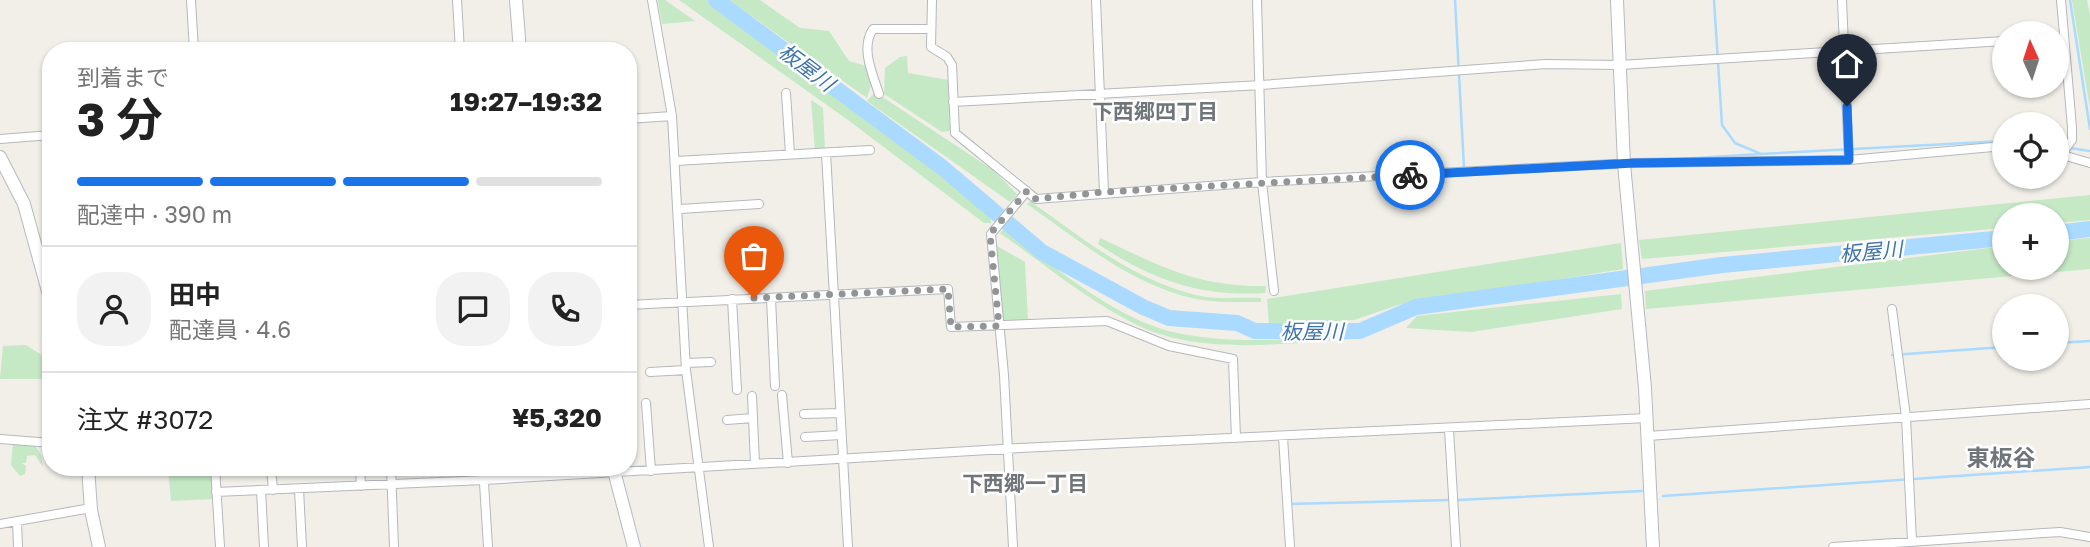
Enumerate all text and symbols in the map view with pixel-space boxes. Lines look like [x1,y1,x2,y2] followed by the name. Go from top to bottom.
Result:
[1992,21,2068,98] north arrow
[1992,21,2069,371] map controls
[1817,34,1877,106] pin
[774,38,842,98] water label: 板屋川
[1828,45,1866,83] icon: home
[77,63,169,91] text: 到着まで
[450,86,602,117] text: 19:27–19:32
[77,91,163,146] text: 3 分
[1092,98,1218,124] district label: 下西郷四丁目
[1992,112,2069,189] button: locate
[1375,140,1445,210] courier
[1391,156,1429,194] icon: bike
[77,200,232,228] text: 配達中 · 390 m
[1992,203,2069,280] button: +
[724,226,784,298] pin
[1838,235,1906,267] water label: 板屋川
[735,237,773,275] icon: bag
[77,272,151,346] button: person
[436,272,510,346] button: chat
[528,272,602,346] button: phone
[169,279,221,310] text: 田中
[1992,294,2069,371] button: −
[169,315,291,343] text: 配達員 · 4.6
[1281,318,1345,344] water label: 板屋川
[512,402,602,433] text: ¥5,320
[77,404,213,435] text: 注文 #3072
[1967,443,2036,471] district label: 東板谷
[962,470,1088,496] district label: 下西郷一丁目

